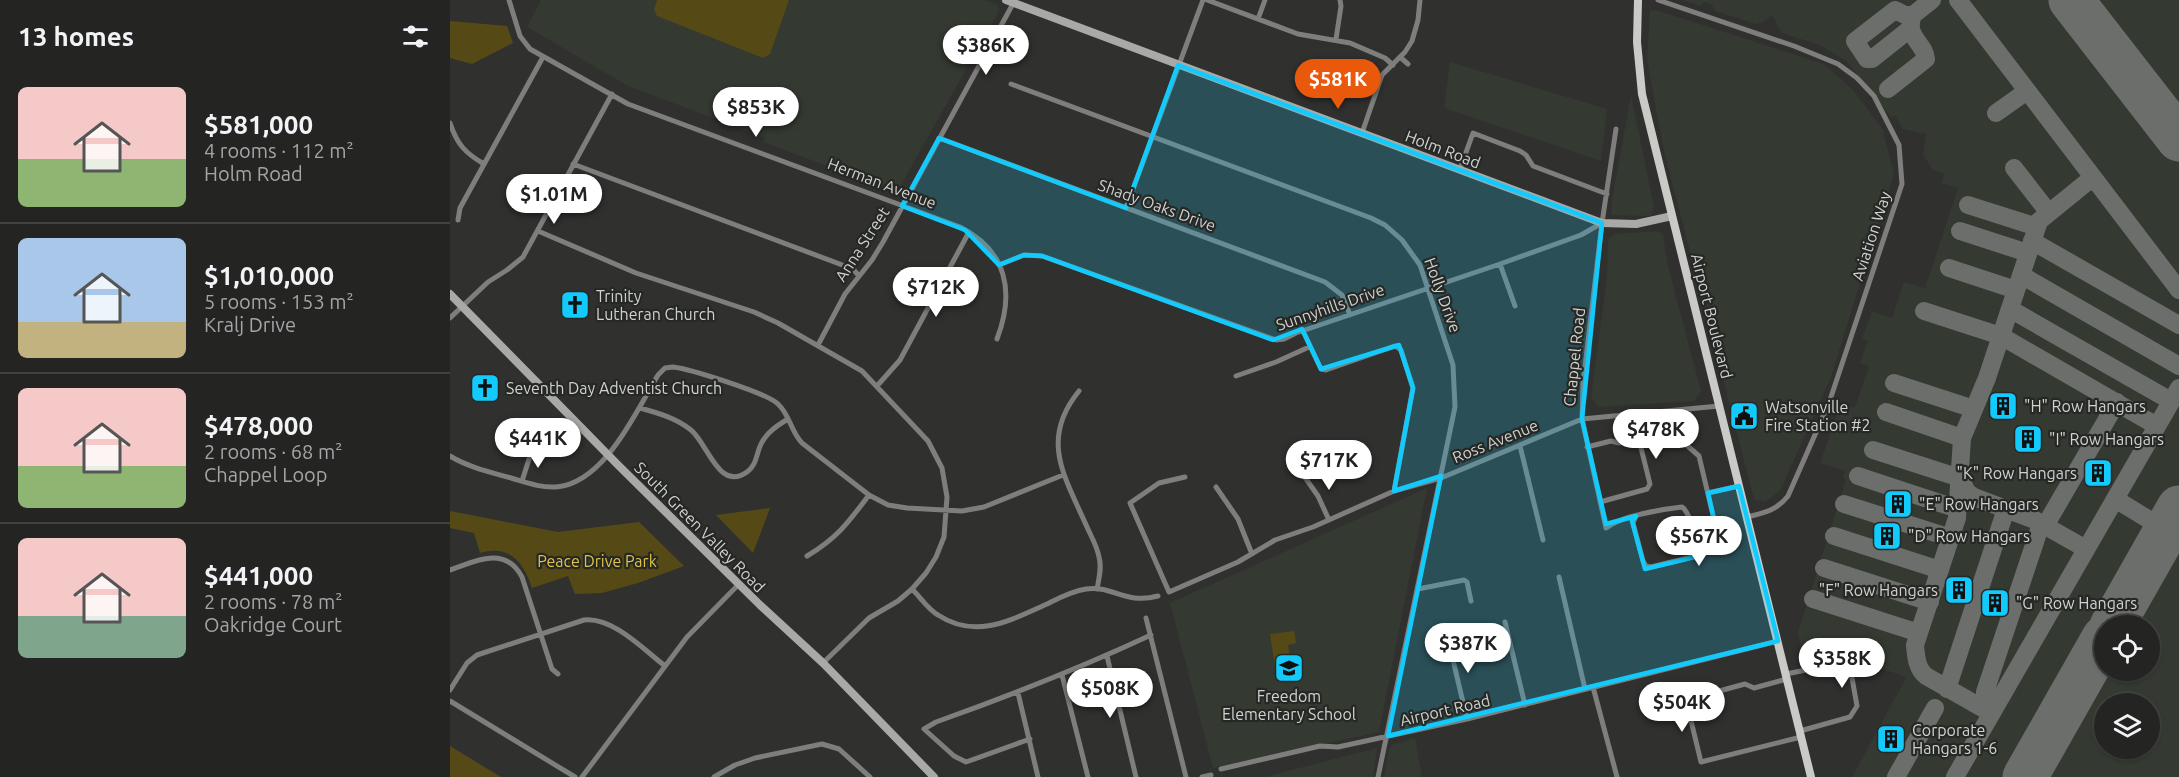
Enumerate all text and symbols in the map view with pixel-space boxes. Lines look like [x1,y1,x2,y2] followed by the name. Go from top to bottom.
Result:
[399,20,432,53] icon: filters
[18,22,134,51] text: 13 homes
[944,25,1028,76] pin: $386K
[957,33,1015,56] text: $386K
[1296,59,1380,110] pin: $581K
[1309,67,1367,90] text: $581K
[714,87,798,138] pin: $853K
[727,95,785,118] text: $853K
[204,110,313,139] text: $581,000
[66,111,138,183] icon: home
[1403,126,1483,172] street label: Holm Road
[204,139,354,162] text: 4 rooms · 112 m²
[825,154,939,212] street label: Herman Avenue
[204,162,303,185] text: Holm Road
[505,174,603,225] pin: $1.01M
[1096,175,1218,235] street label: Shady Oaks Drive
[520,182,588,205] text: $1.01M
[1848,189,1894,283] street label: Aviation Way
[831,203,893,285] street label: Anna Street
[1688,252,1736,380] street label: Airport Boulevard
[1421,255,1465,335] street label: Holly Drive
[204,261,334,290] text: $1,010,000
[66,262,138,334] icon: home
[894,267,978,318] pin: $712K
[907,275,965,298] text: $712K
[1274,280,1386,334] street label: Sunnyhills Drive
[596,287,715,323] place label: Trinity Lutheran Church
[559,289,591,321] church icon: Trinity Lutheran Church
[204,290,354,313] text: 5 rooms · 153 m²
[1560,307,1588,407] street label: Chappel Road
[204,313,296,336] text: Kralj Drive
[469,372,501,404] church icon: Seventh Day Adventist Church
[506,379,722,397] place label: Seventh Day Adventist Church
[1987,390,2019,422] building icon: "H" Row Hangars
[2024,397,2146,415] place label: "H" Row Hangars
[1765,398,1871,434] place label: Watsonville Fire Station #2
[1728,400,1760,432] public building icon: Watsonville Fire Station #2
[1614,409,1698,460] pin: $478K
[204,411,313,440] text: $478,000
[66,412,138,484] icon: home
[1450,416,1540,466] street label: Ross Avenue
[1627,417,1685,440] text: $478K
[496,418,580,469] pin: $441K
[2012,423,2044,455] building icon: "I" Row Hangars
[509,426,567,449] text: $441K
[2049,430,2164,448] place label: "I" Row Hangars
[204,440,342,463] text: 2 rooms · 68 m²
[1287,440,1371,491] pin: $717K
[1300,448,1358,471] text: $717K
[2082,457,2114,489] building icon: "K" Row Hangars
[631,458,769,596] street label: South Green Valley Road
[204,463,328,486] text: Chappel Loop
[1956,464,2077,482] place label: "K" Row Hangars
[1882,488,1914,520] building icon: "E" Row Hangars
[1919,495,2039,513] place label: "E" Row Hangars
[1657,516,1741,567] pin: $567K
[1871,520,1903,552] building icon: "D" Row Hangars
[1670,524,1728,547] text: $567K
[1908,527,2030,545] place label: "D" Row Hangars
[537,552,657,570] park label: Peace Drive Park
[204,561,313,590] text: $441,000
[66,562,138,634] icon: home
[1943,574,1975,606] building icon: "F" Row Hangars
[1819,581,1938,599] place label: "F" Row Hangars
[1979,587,2011,619] building icon: "G" Row Hangars
[204,590,342,613] text: 2 rooms · 78 m²
[2016,594,2137,612] place label: "G" Row Hangars
[204,613,342,636] text: Oakridge Court
[2094,615,2160,759] map controls
[2094,615,2160,681] button: locate
[1426,623,1510,674] pin: $387K
[1439,631,1497,654] text: $387K
[1800,638,1884,689] pin: $358K
[1813,646,1871,669] text: $358K
[1273,652,1305,684] school or university icon: Freedom Elementary School
[1068,668,1152,719] pin: $508K
[1081,676,1139,699] text: $508K
[1640,682,1724,733] pin: $504K
[1222,687,1356,723] place label: Freedom Elementary School
[1653,690,1711,713] text: $504K
[1398,691,1492,729] street label: Airport Road
[2094,693,2160,759] button: layers
[1912,721,1997,757] place label: Corporate Hangars 1-6
[1875,723,1907,755] building icon: Corporate Hangars 1-6

